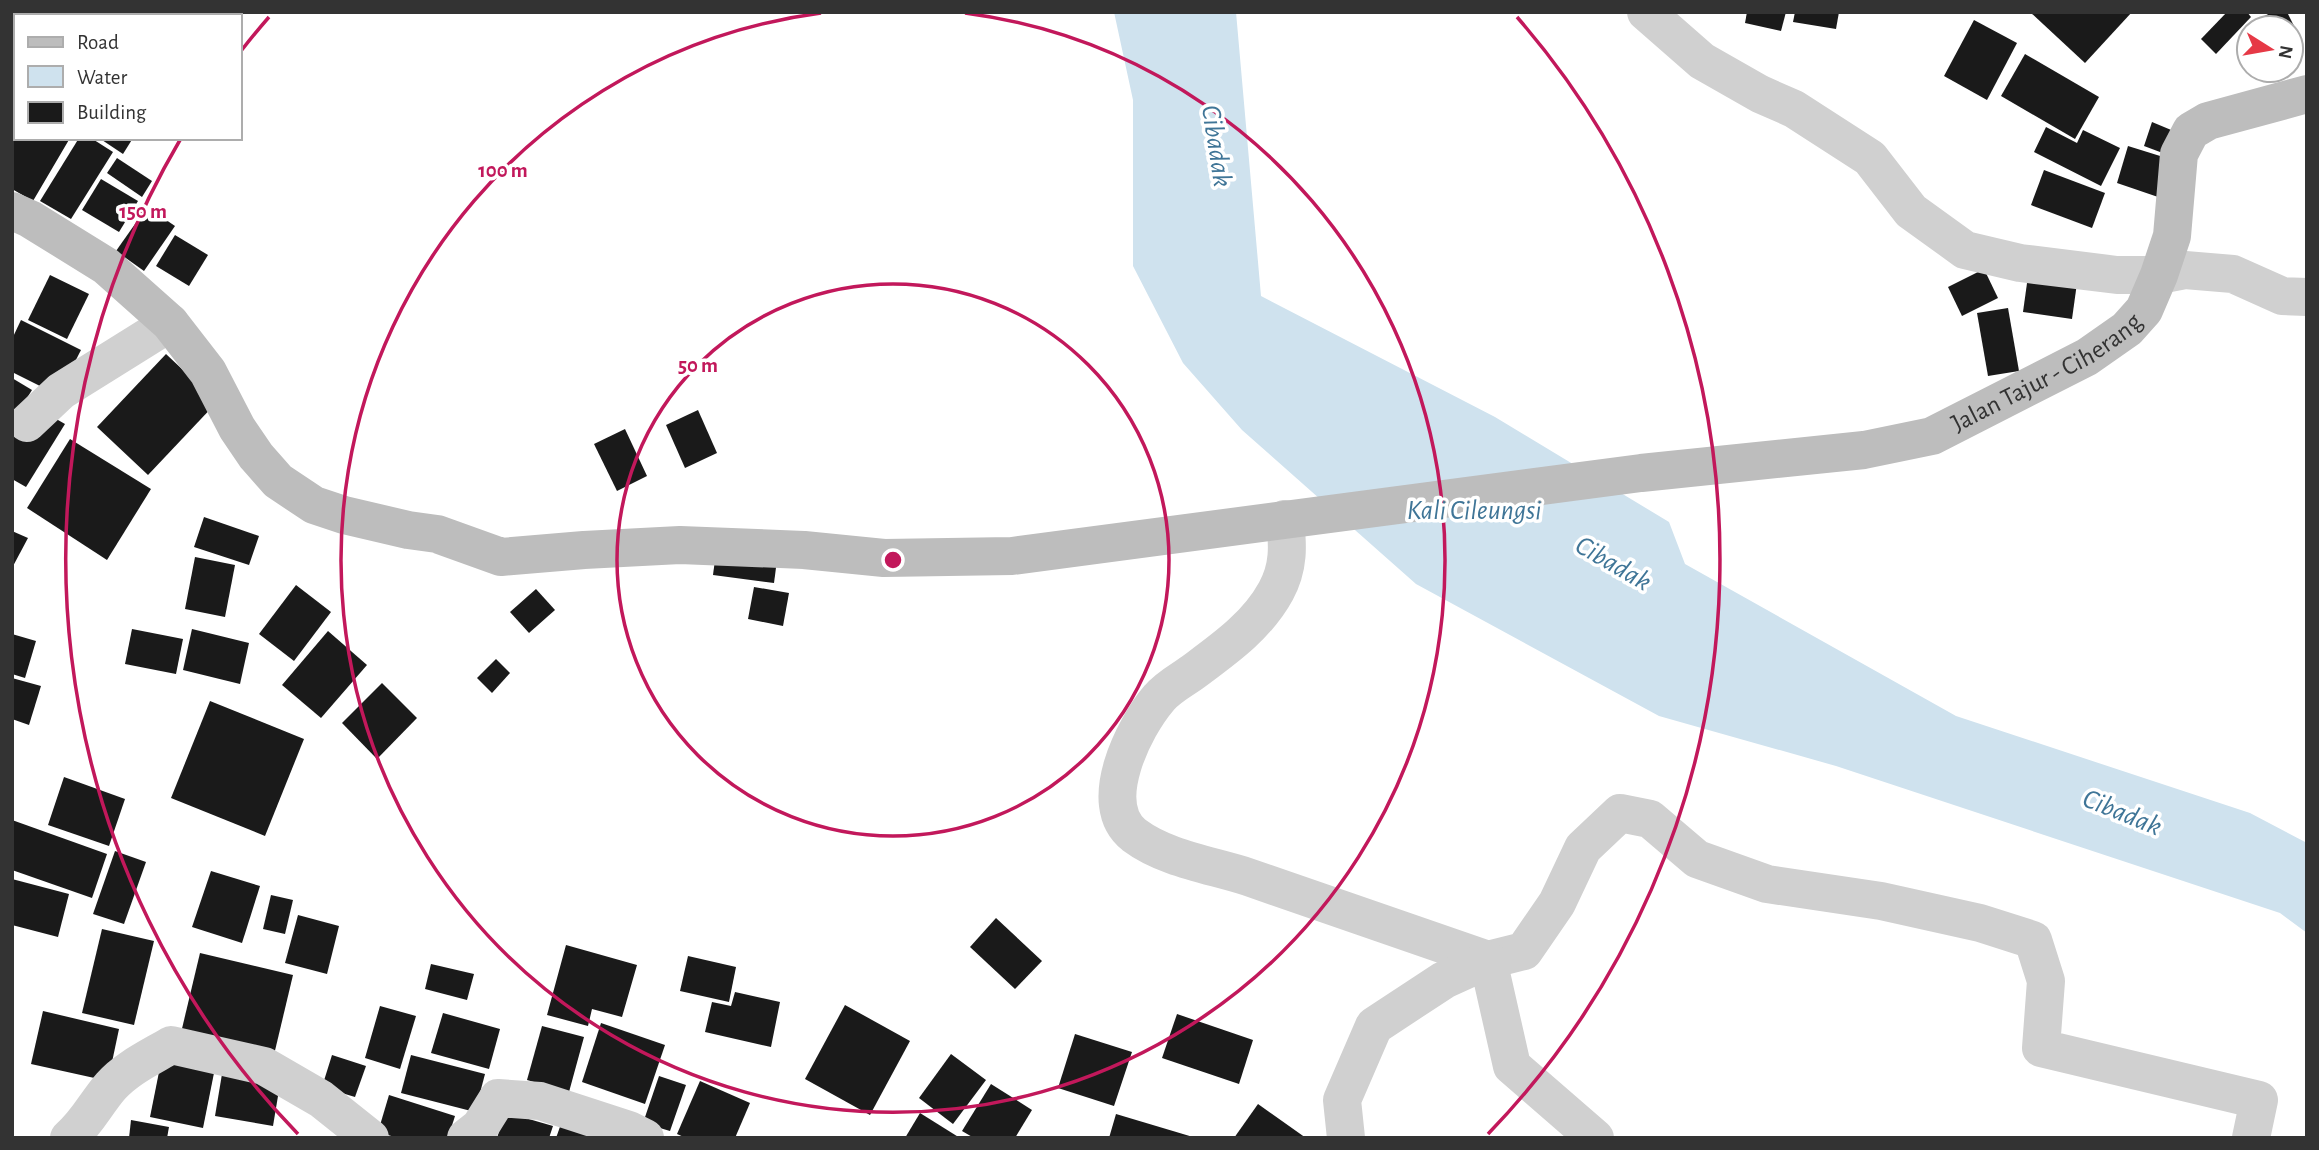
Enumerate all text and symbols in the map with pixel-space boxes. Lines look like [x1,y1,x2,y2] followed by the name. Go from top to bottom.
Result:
[14,14,242,140] legend
[2235,14,2305,84] north arrow
[77,32,119,53] text: Road
[2275,44,2296,60] text: N
[77,67,127,88] text: Water
[77,102,147,123] text: Building
[1196,103,1236,189] water label: Cibadak
[478,160,528,181] text: 100 m
[119,201,167,222] text: 150 m
[1947,308,2147,437] street label: Jalan Tajur - Ciherang
[678,355,718,376] text: 50 m
[1407,497,1541,525] water label: Kali Cileungsi
[1570,531,1656,597] water label: Cibadak
[881,548,905,572] centre of rings
[2079,785,2165,841] water label: Cibadak

